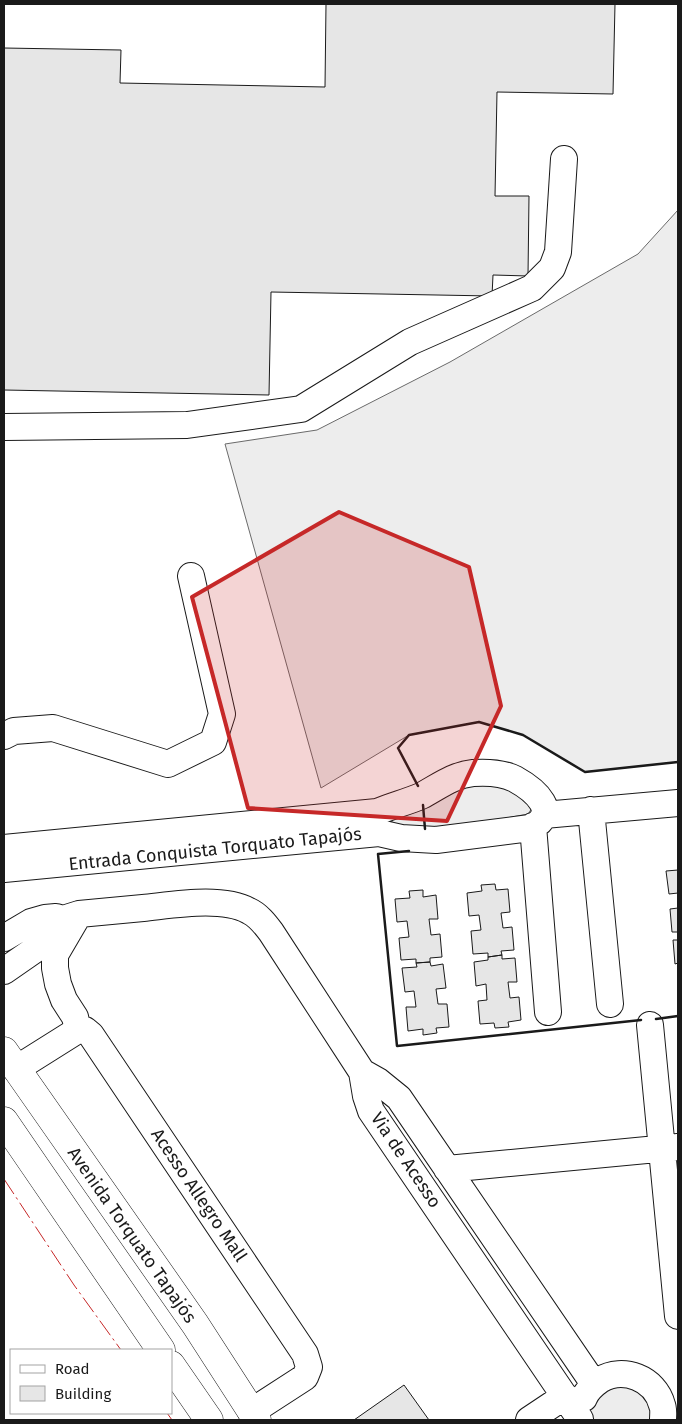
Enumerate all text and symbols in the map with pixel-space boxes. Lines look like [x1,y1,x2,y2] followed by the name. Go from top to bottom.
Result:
[67,823,363,875] street label: Entrada Conquista Torquato Tapajós
[366,1108,446,1212] street label: Via de Acesso
[146,1124,252,1266] street label: Acesso Allegro Mall
[63,1143,201,1327] street label: Avenida Torquato Tapajós
[10,1349,172,1414] legend
[55,1360,90,1378] text: Road
[55,1385,111,1403] text: Building

